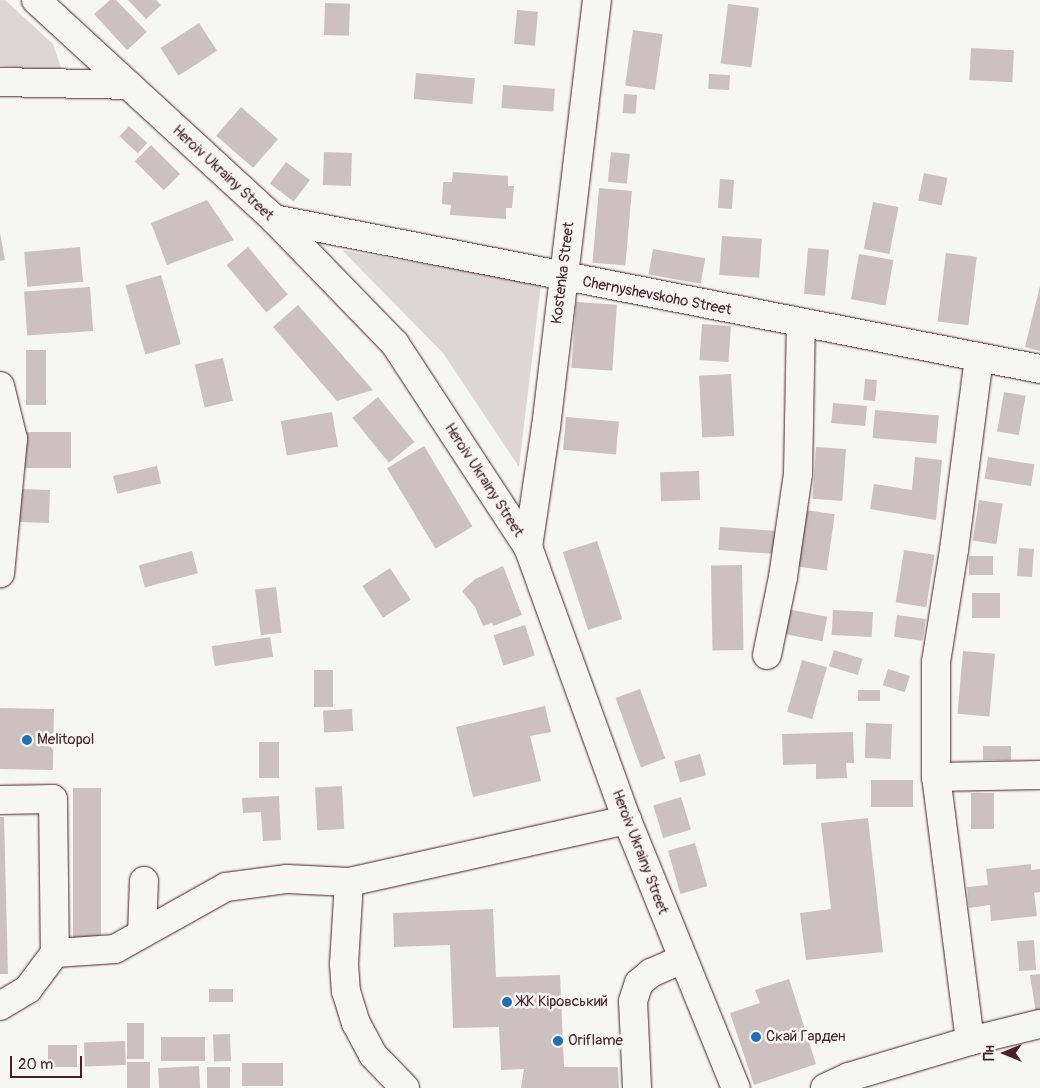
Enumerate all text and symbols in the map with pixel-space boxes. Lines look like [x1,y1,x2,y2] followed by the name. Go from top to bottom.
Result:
[169,121,277,225] street label: Heroiv Ukrainy Street
[548,221,578,325] street label: Kostenka Street
[581,273,733,319] street label: Chernyshevskoho Street
[440,420,528,540] street label: Heroiv Ukrainy Street
[37,731,94,749] place label: Melitopol
[21,734,33,746] marker: Melitopol
[608,787,672,917] street label: Heroiv Ukrainy Street
[517,993,608,1011] place label: ЖК Кіровський
[501,996,513,1008] marker: ЖК Кіровський
[766,1028,846,1046] place label: Скай Гарден
[980,1028,1030,1078] north arrow
[750,1031,762,1043] marker: Скай Гарден
[568,1032,623,1050] place label: Oriflame
[552,1035,564,1047] marker: Oriflame
[981,1045,998,1061] text: Пн
[12,1046,85,1078] scale bar
[18,1055,53,1074] text: 20 m

